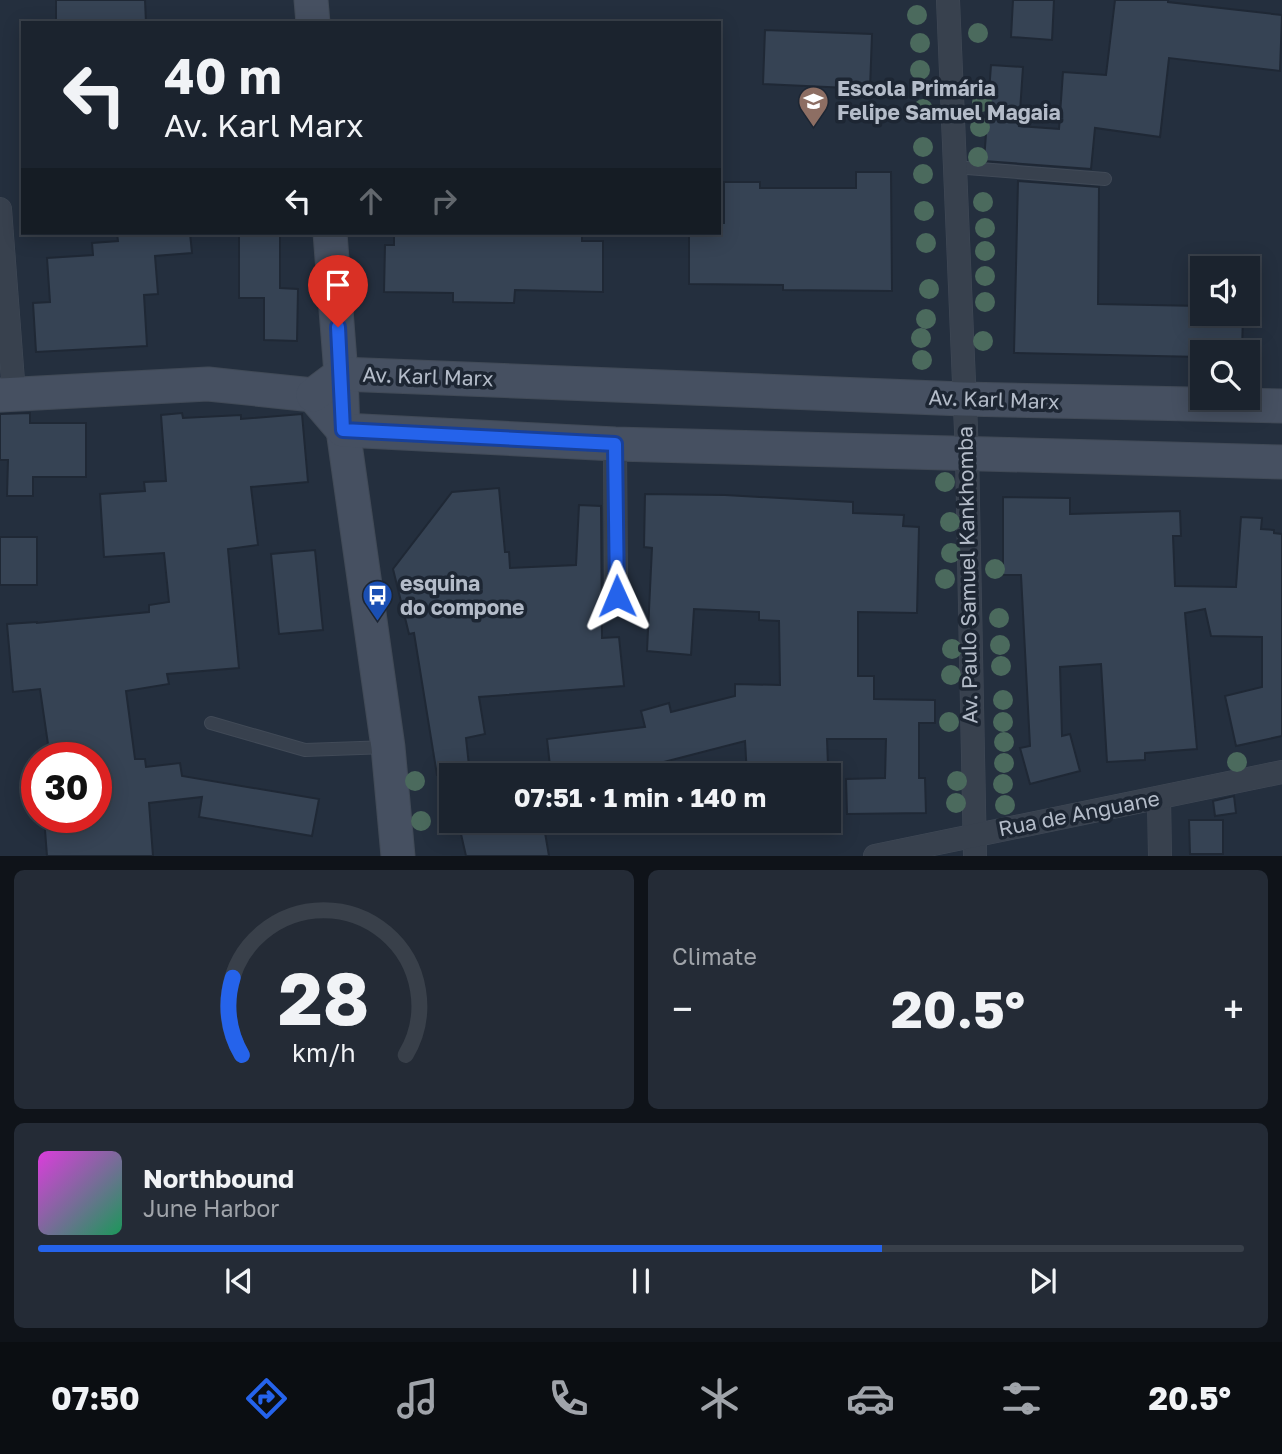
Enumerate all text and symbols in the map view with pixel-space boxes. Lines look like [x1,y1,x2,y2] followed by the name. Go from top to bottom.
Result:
[164,46,282,105] text: 40 m
[49,49,140,140] icon: left
[837,75,1061,125] place label: Escola Primária Felipe Samuel Magaia
[797,84,831,128] school or university icon: Escola Primária Felipe Samuel Magaia
[164,106,364,144] text: Av. Karl Marx
[279,182,317,220] icon: left
[352,182,390,220] icon: ahead
[425,182,463,220] icon: right
[308,255,368,327] pin
[1190,256,1260,410] map controls
[1190,256,1260,326] button: sound
[319,266,357,304] icon: arrive
[1190,340,1260,410] button: search
[362,361,494,391] street label: Av. Karl Marx
[928,384,1060,414] street label: Av. Karl Marx
[951,426,983,724] street label: Av. Paulo Samuel Kankhomba
[580,559,654,633] position arrow
[400,570,524,620] place label: esquina do compone
[360,579,394,623] bus stop icon: esquina do compone
[21,742,112,833] speed limit sign: 30
[514,782,766,813] text: 07:51 · 1 min · 140 m
[996,785,1162,841] street label: Rua de Anguane
[672,942,757,970] text: Climate
[279,955,370,1042] text: 28
[891,977,1025,1039] text: 20.5°
[672,986,693,1031] text: −
[1223,986,1244,1031] text: +
[292,1037,356,1068] text: km/h
[143,1163,294,1194] text: Northbound
[143,1194,279,1222] text: June Harbor
[220,1262,258,1300] icon: previous
[622,1262,660,1300] icon: pause
[1024,1262,1062,1300] icon: next
[242,1374,291,1423] icon: directions
[393,1374,442,1423] icon: music
[544,1374,593,1423] icon: phone
[695,1374,744,1423] icon: climate
[846,1374,895,1423] icon: car
[997,1374,1046,1423] icon: filters
[51,1379,140,1417] text: 07:50
[1148,1379,1231,1417] text: 20.5°

